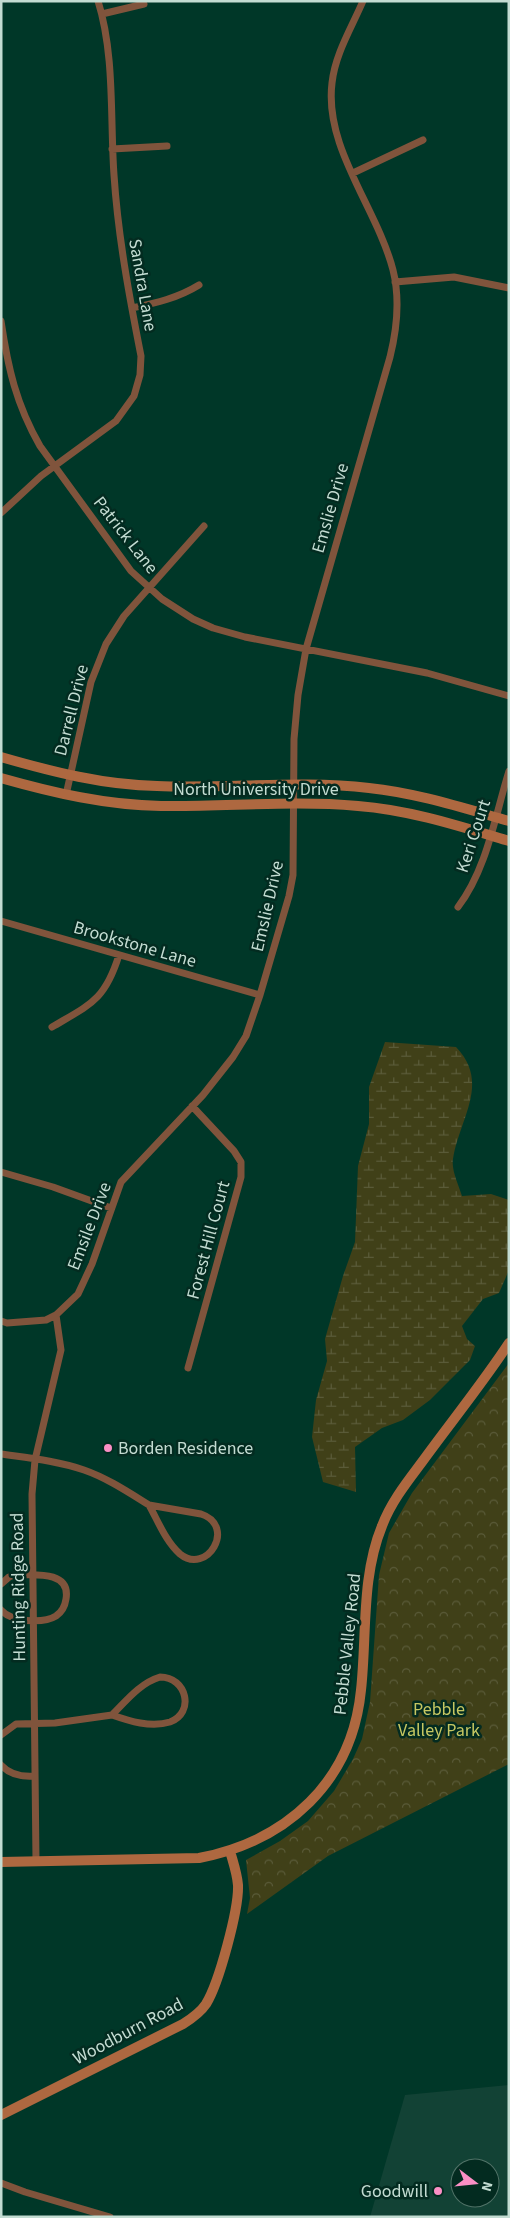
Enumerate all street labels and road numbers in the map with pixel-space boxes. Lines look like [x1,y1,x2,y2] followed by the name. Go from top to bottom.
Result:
[122,237,163,333] street label: Sandra Lane
[306,460,355,556] street label: Emslie Drive
[87,491,164,579] street label: Patrick Lane
[48,662,95,758] street label: Darrell Drive
[173,777,339,802] street label: North University Drive
[450,796,497,876] street label: Keri Court
[245,858,290,954] street label: Emslie Drive
[70,915,199,974] street label: Brookstone Lane
[61,1178,118,1274] street label: Emsile Drive
[181,1178,236,1302] street label: Forest Hill Court
[5,1512,32,1662] street label: Hunting Ridge Road
[328,1572,367,1716] street label: Pebble Valley Road
[69,1992,188,2071] street label: Woodburn Road

